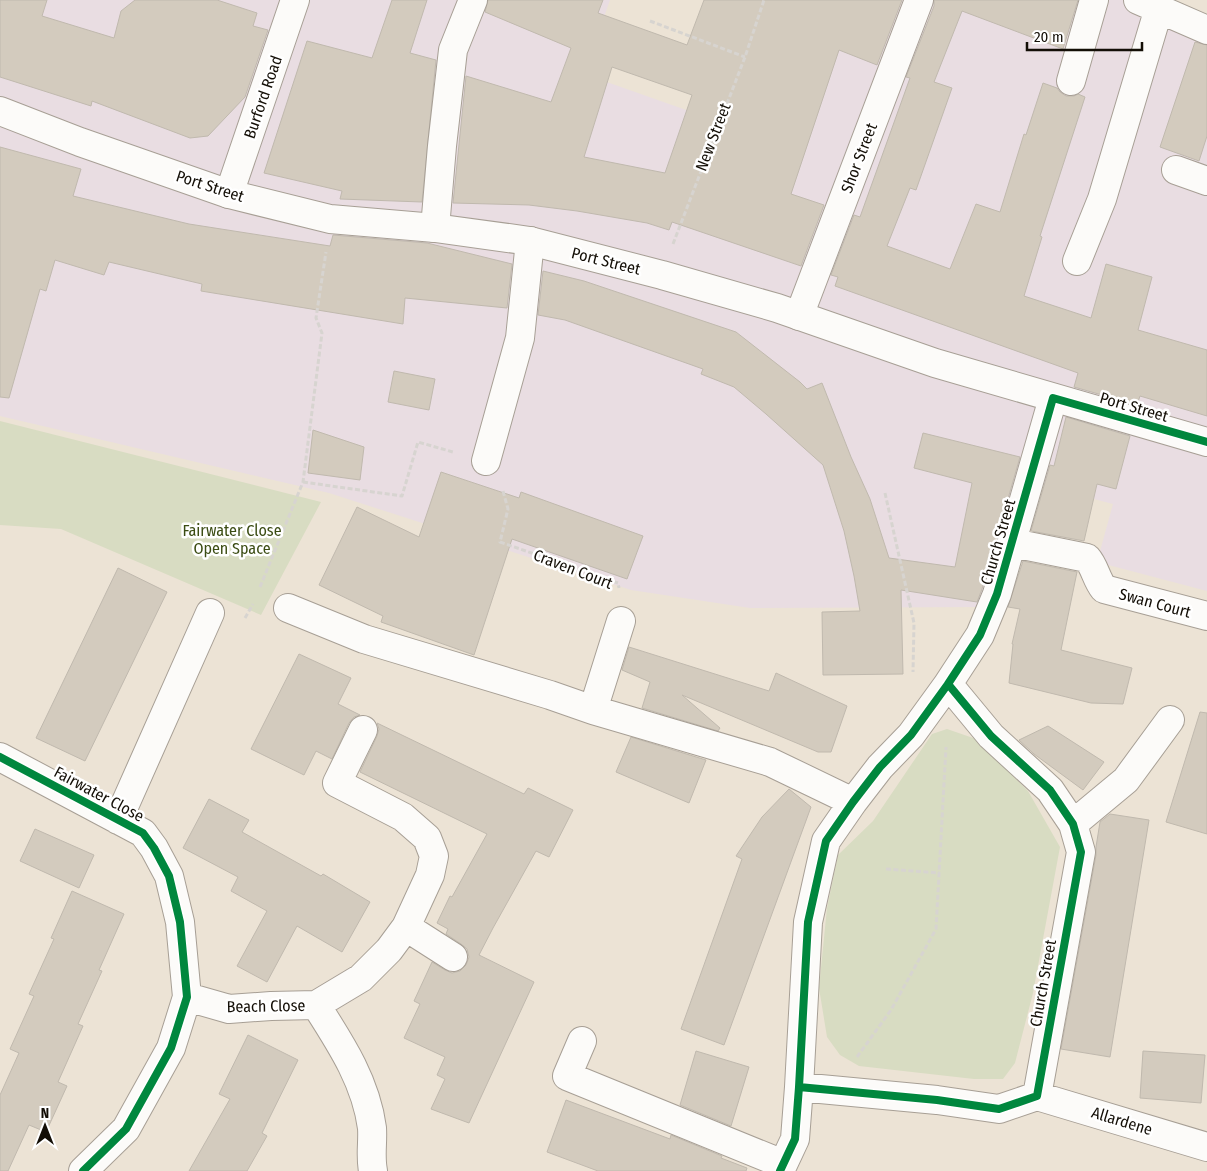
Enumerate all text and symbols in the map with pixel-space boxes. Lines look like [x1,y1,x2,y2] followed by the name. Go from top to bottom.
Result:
[1027,20,1142,52] scale bar
[1034,28,1064,46] text: 20 m
[240,53,286,141] street label: Burford Road
[691,100,735,174] street label: New Street
[837,120,881,196] street label: Shor Street
[174,166,247,206] street label: Port Street
[570,243,643,279] street label: Port Street
[1098,388,1171,426] street label: Port Street
[977,496,1020,587] street label: Church Street
[182,521,282,558] park label: Fairwater Close Open Space
[531,545,616,593] street label: Craven Court
[1117,584,1194,622] street label: Swan Court
[51,762,147,826] street label: Fairwater Close
[1026,937,1060,1028] street label: Church Street
[227,996,306,1016] street label: Beach Close
[20,1101,70,1151] north arrow
[1089,1103,1155,1139] street label: Allardene
[41,1105,49,1122] text: N

